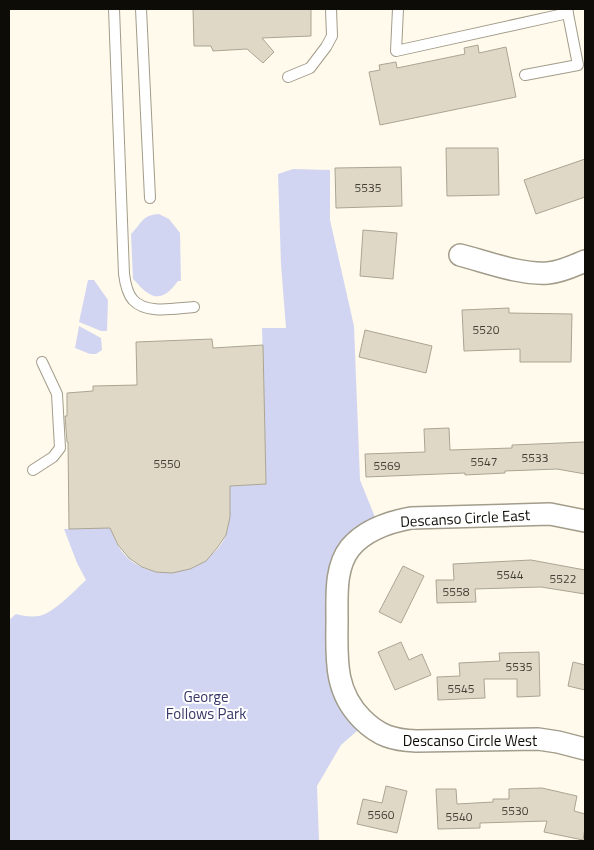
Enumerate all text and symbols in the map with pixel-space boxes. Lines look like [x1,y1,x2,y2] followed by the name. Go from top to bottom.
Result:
[355,178,382,197] house number: 5535
[473,320,500,339] house number: 5520
[522,448,548,467] house number: 5533
[471,452,497,471] house number: 5547
[154,454,181,473] house number: 5550
[374,456,401,475] house number: 5569
[400,503,531,533] street label: Descanso Circle East
[497,565,524,584] house number: 5544
[550,569,576,588] house number: 5522
[443,582,470,601] house number: 5558
[506,657,533,676] house number: 5535
[448,679,475,698] house number: 5545
[166,685,246,725] park label: George Follows Park
[403,729,538,752] street label: Descanso Circle West
[502,801,529,820] house number: 5530
[368,805,395,824] house number: 5560
[446,807,473,826] house number: 5540

